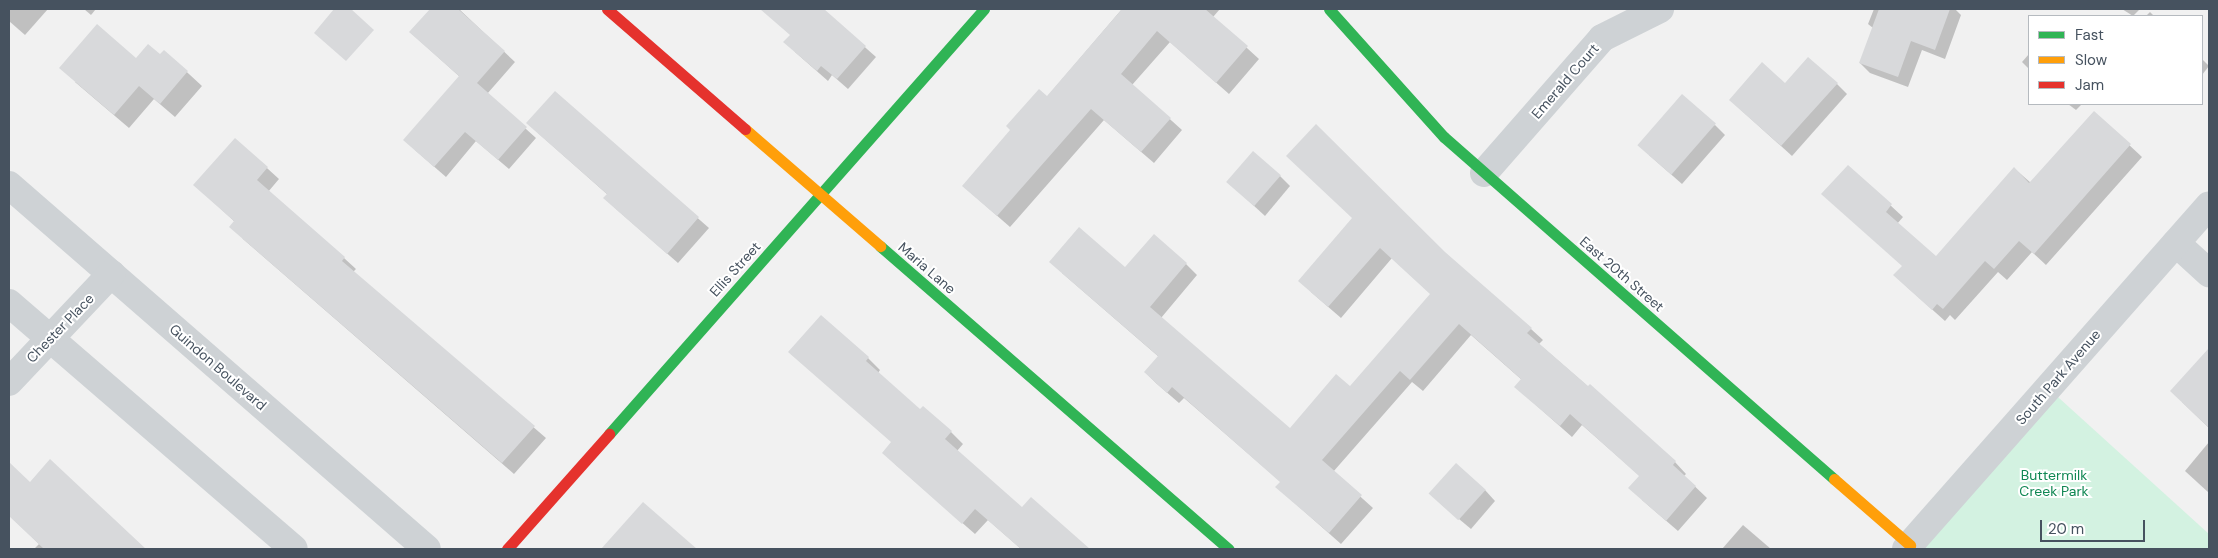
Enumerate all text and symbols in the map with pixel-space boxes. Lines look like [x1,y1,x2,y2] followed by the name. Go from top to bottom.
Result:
[2028,15,2203,105] legend
[2075,25,2104,45] text: Fast
[1528,40,1602,122] street label: Emerald Court
[2075,50,2107,70] text: Slow
[2075,75,2104,95] text: Jam
[1577,233,1667,315] street label: East 20th Street
[706,238,764,300] street label: Ellis Street
[895,239,959,297] street label: Maria Lane
[23,290,97,366] street label: Chester Place
[166,320,270,414] street label: Guindon Boulevard
[2012,326,2104,428] street label: South Park Avenue
[2019,467,2089,500] park label: Buttermilk Creek Park
[2043,510,2148,542] scale bar
[2048,519,2084,539] text: 20 m

